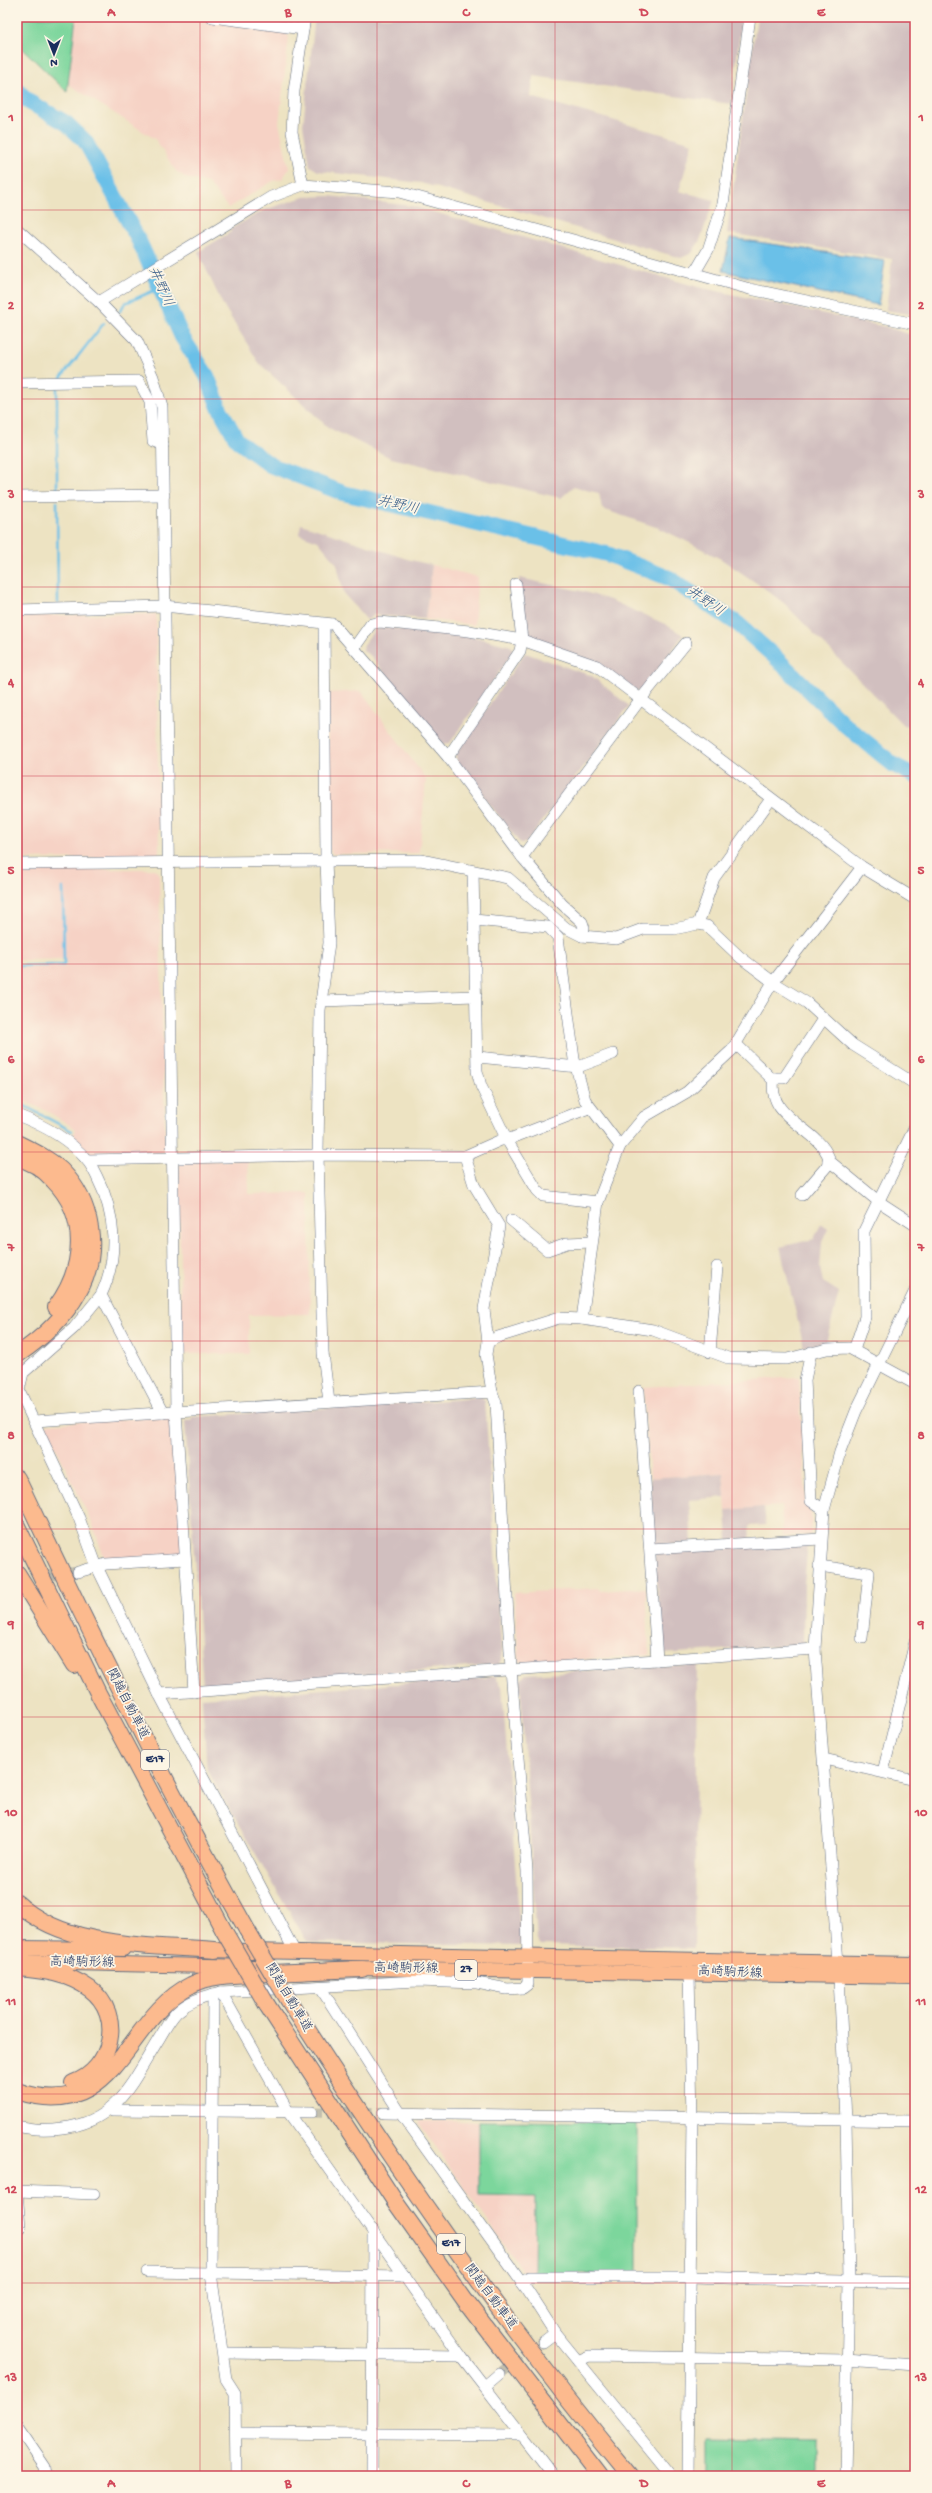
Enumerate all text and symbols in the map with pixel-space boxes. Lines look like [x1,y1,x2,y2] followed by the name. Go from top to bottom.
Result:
[106,6,116,21] text: A
[284,6,293,21] text: B
[461,6,471,21] text: C
[639,6,649,21] text: D
[817,6,826,21] text: E
[34,34,74,74] north arrow
[50,56,58,68] text: N
[7,111,14,126] text: 1
[917,111,924,126] text: 1
[144,264,177,310] water label: 井野川
[8,299,15,314] text: 2
[918,299,925,314] text: 2
[7,488,15,503] text: 3
[917,488,925,503] text: 3
[376,492,421,519] water label: 井野川
[683,582,728,621] water label: 井野川
[7,676,15,691] text: 4
[917,676,925,691] text: 4
[8,864,15,879] text: 5
[918,864,925,879] text: 5
[8,1053,15,1068] text: 6
[918,1053,925,1068] text: 6
[7,1241,16,1256] text: 7
[917,1241,926,1256] text: 7
[7,1429,15,1444] text: 8
[917,1429,925,1444] text: 8
[7,1618,15,1633] text: 9
[917,1618,925,1633] text: 9
[103,1665,152,1742] street label: 関越自動車道
[141,1750,169,1770] road number: E17
[4,1806,18,1821] text: 10
[914,1806,928,1821] text: 10
[49,1954,116,1971] street label: 高崎駒形線
[261,1960,315,2035] street label: 関越自動車道
[373,1960,440,1977] street label: 高崎駒形線
[455,1960,477,1980] road number: 27
[697,1963,764,1982] street label: 高崎駒形線
[5,1995,16,2010] text: 11
[915,1995,926,2010] text: 11
[4,2183,17,2198] text: 12
[914,2183,927,2198] text: 12
[437,2234,465,2254] road number: E17
[461,2261,520,2333] street label: 関越自動車道
[4,2371,17,2386] text: 13
[914,2371,927,2386] text: 13
[106,2477,116,2492] text: A
[284,2477,293,2492] text: B
[461,2477,471,2492] text: C
[639,2477,649,2492] text: D
[817,2477,826,2492] text: E

